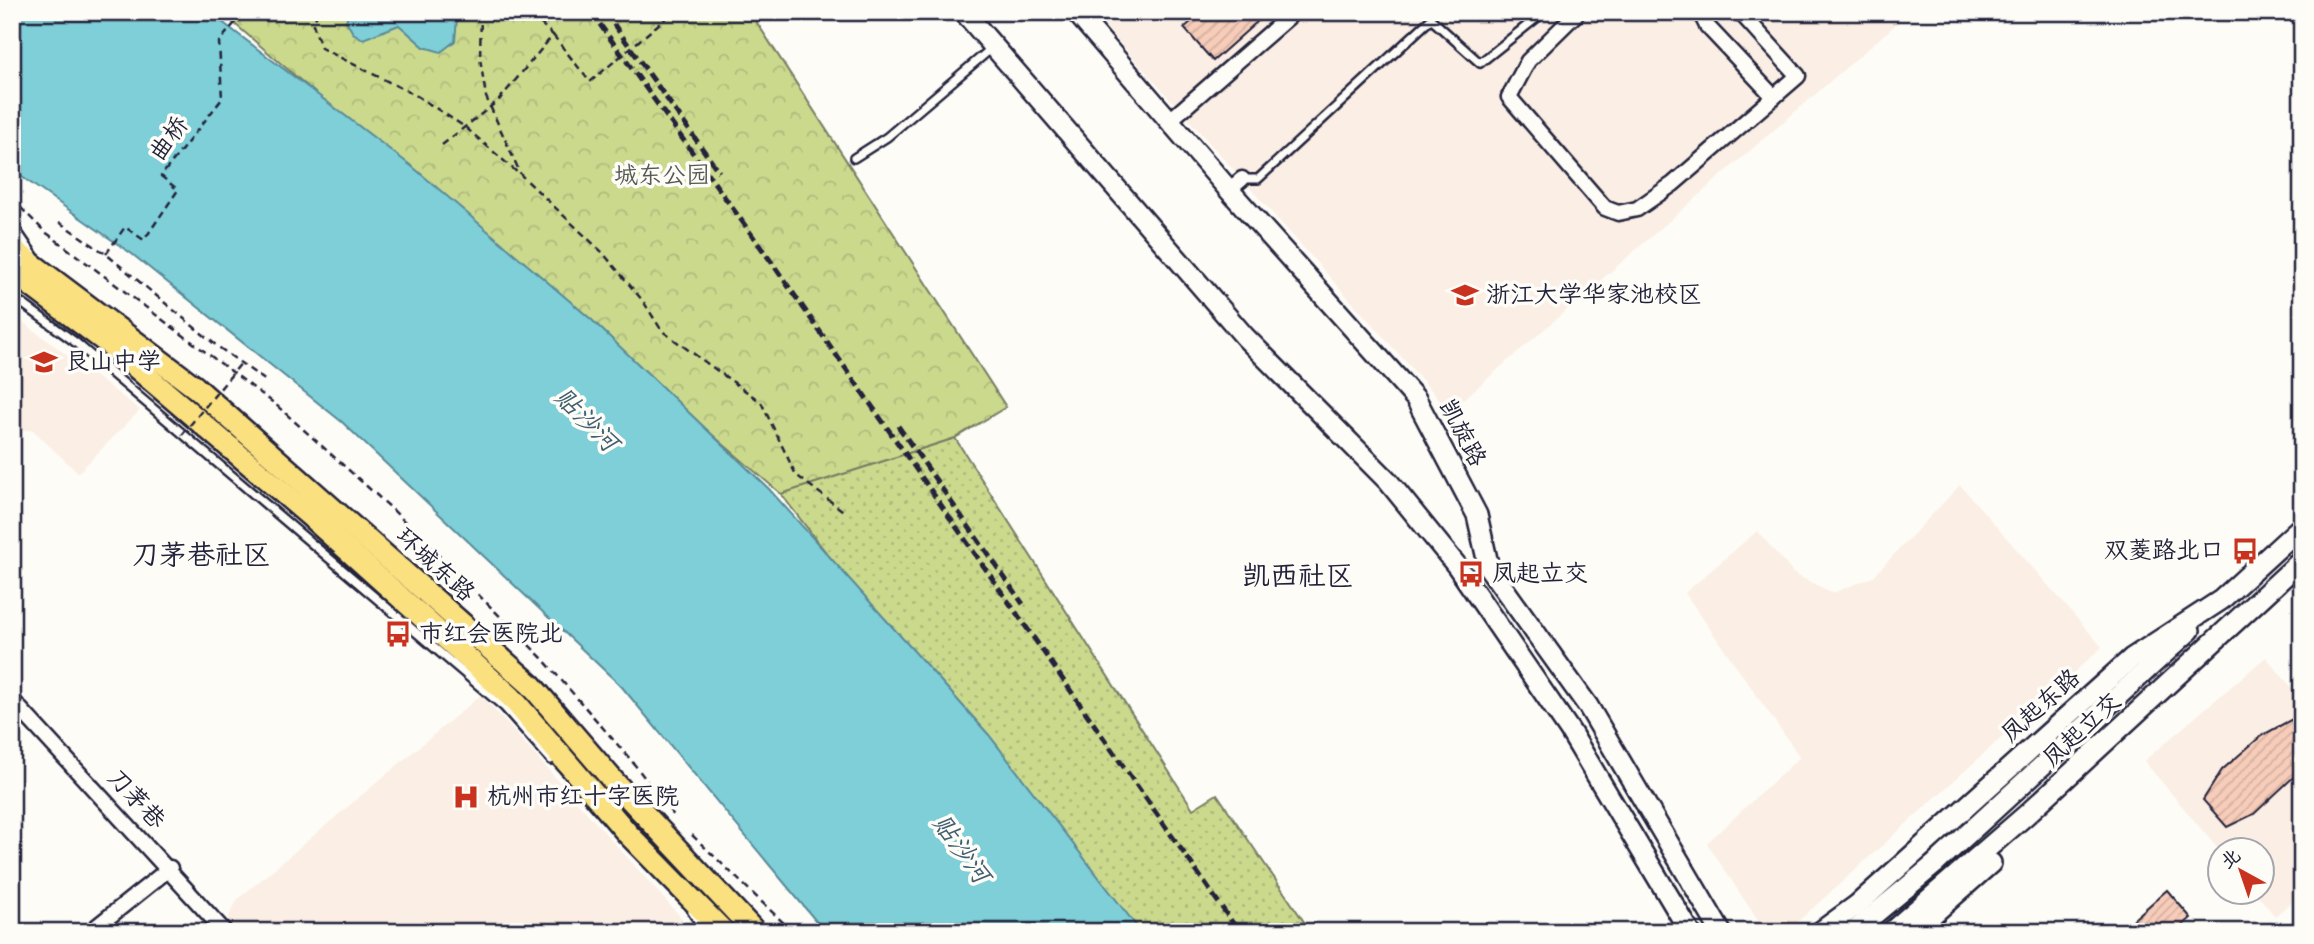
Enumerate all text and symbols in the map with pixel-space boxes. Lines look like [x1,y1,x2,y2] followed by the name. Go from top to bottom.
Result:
[141,110,197,168] street label: 曲桥
[614,159,710,193] park label: 城东公园
[1486,278,1702,312] place label: 浙江大学华家池校区
[1450,280,1480,310] school or university icon: 浙江大学华家池校区
[65,345,161,379] place label: 艮山中学
[29,347,59,377] school or university icon: 艮山中学
[546,380,629,463] water label: 贴沙河
[1430,393,1494,473] street label: 凯旋路
[388,520,482,610] street label: 环城东路
[2104,534,2224,568] place label: 双菱路北口
[131,536,271,575] district label: 刀茅巷社区
[2230,536,2260,566] bus stop icon: 双菱路北口
[1242,557,1354,596] district label: 凯西社区
[1492,557,1588,591] place label: 凤起立交
[1456,559,1486,589] bus stop icon: 凤起立交
[419,617,563,651] place label: 市红会医院北
[383,619,413,649] bus stop icon: 市红会医院北
[1994,661,2088,751] street label: 凤起东路
[2035,685,2129,775] street label: 凤起立交
[99,761,173,837] street label: 刀茅巷
[487,780,679,814] place label: 杭州市红十字医院
[451,782,481,812] hospital icon: 杭州市红十字医院
[924,807,1001,894] water label: 贴沙河
[2206,836,2276,906] north arrow
[2215,843,2247,876] text: 北

